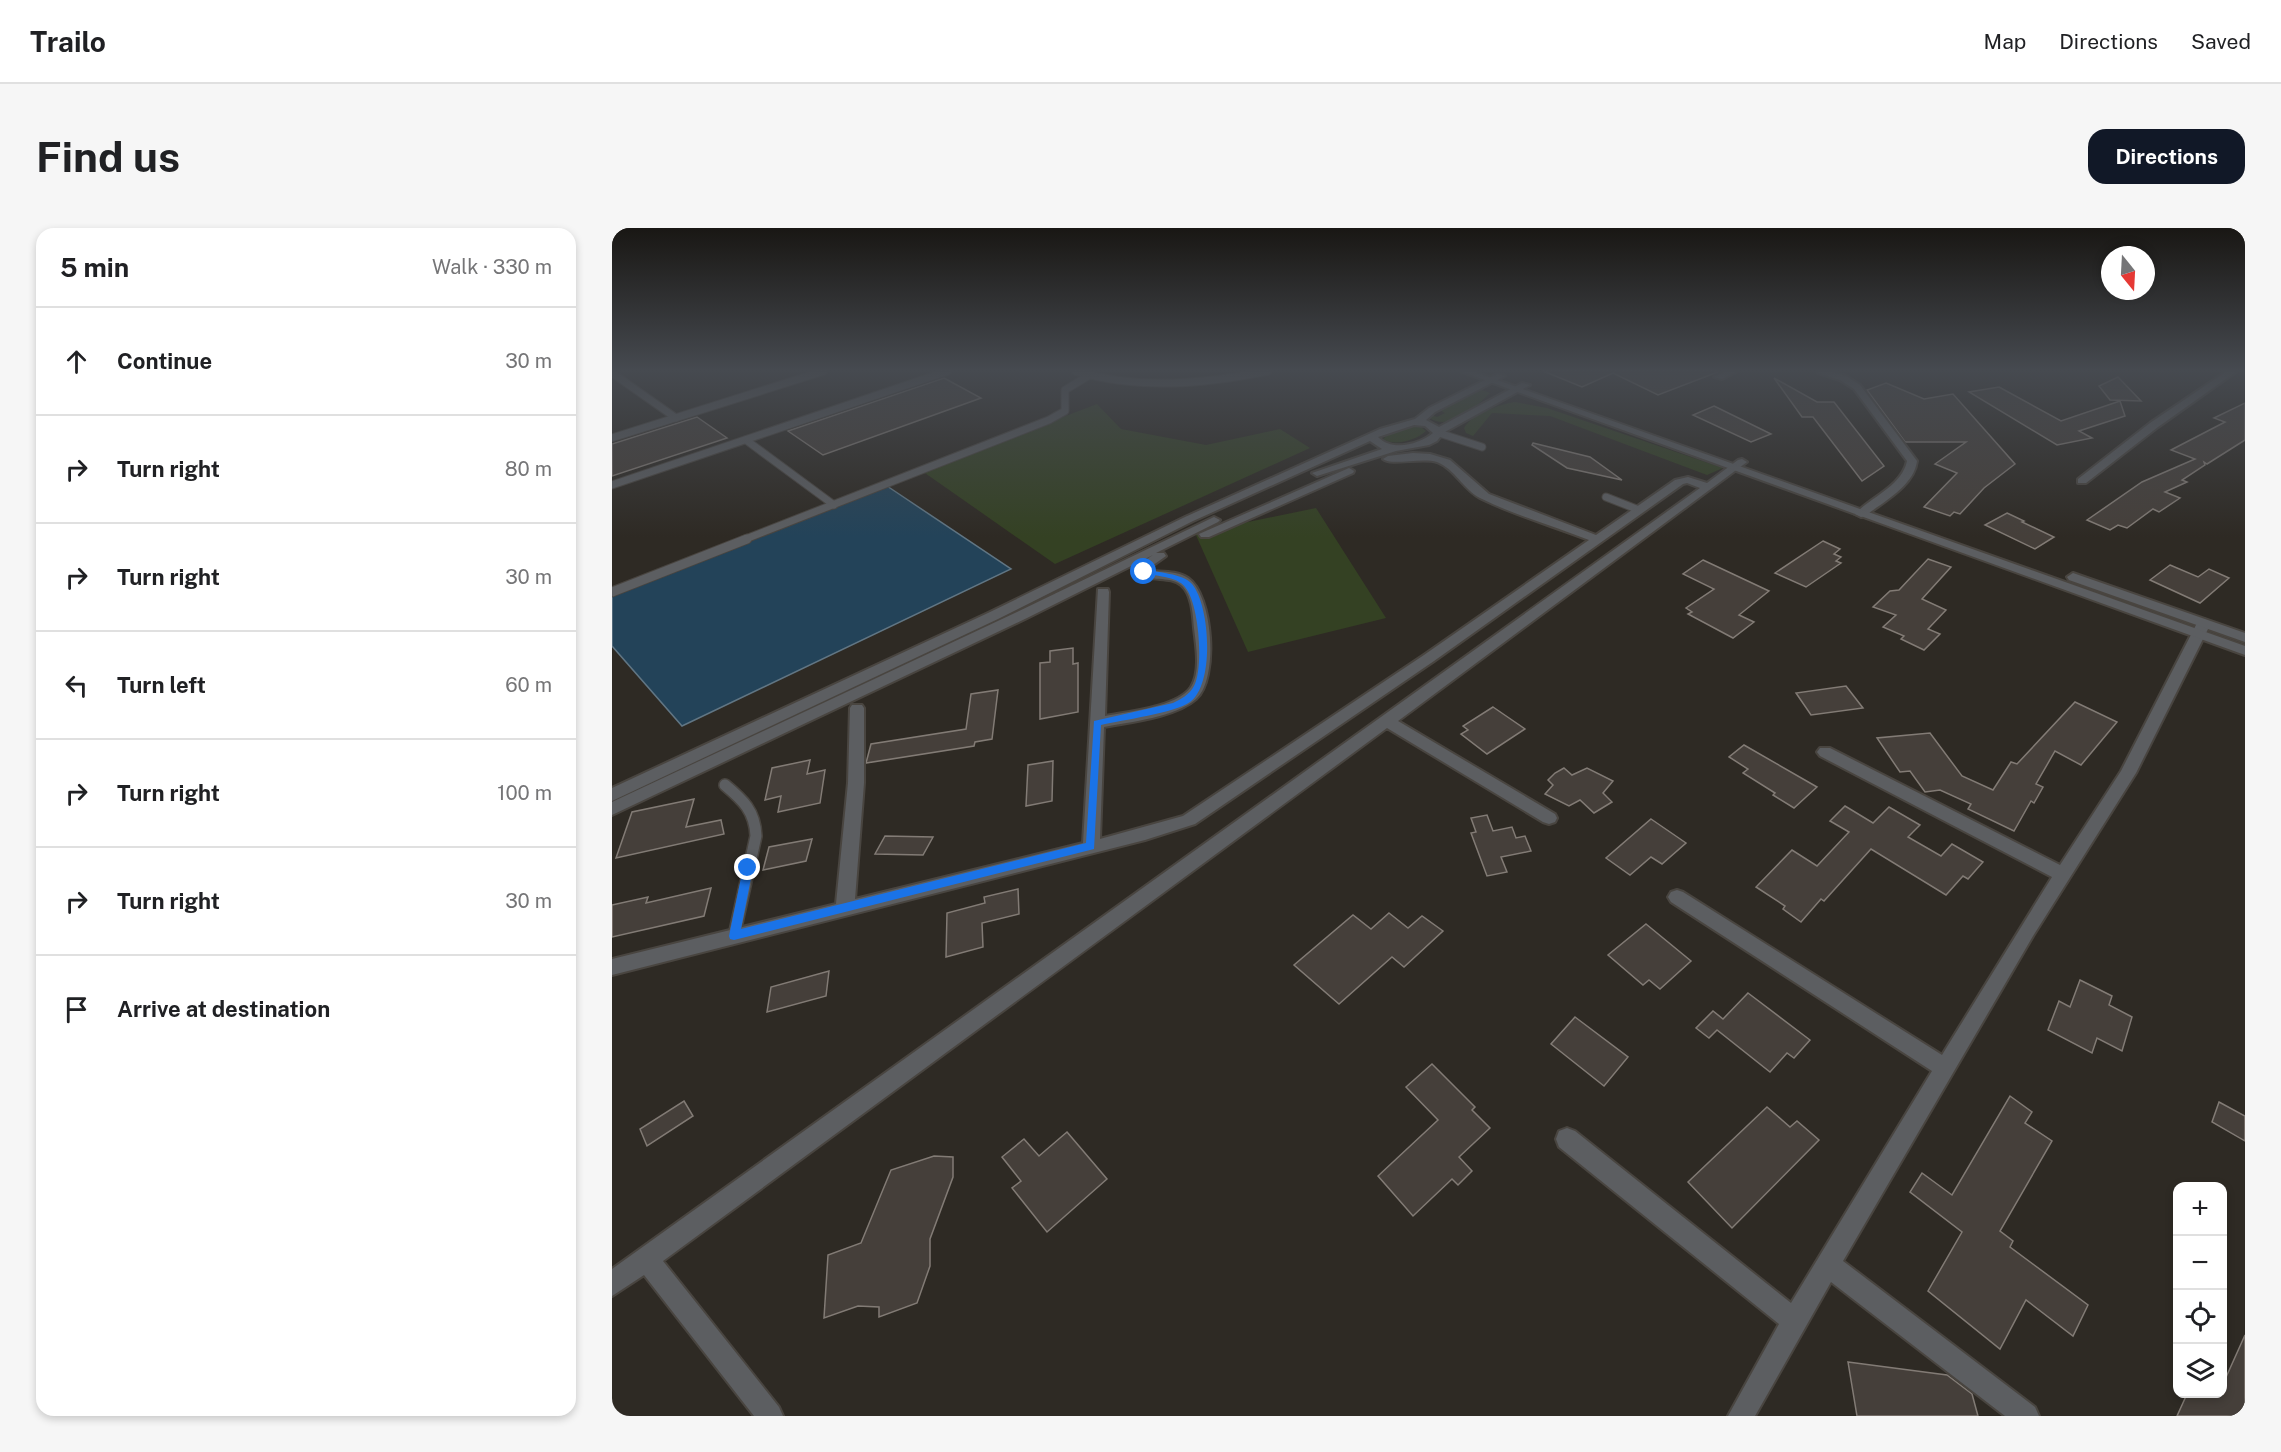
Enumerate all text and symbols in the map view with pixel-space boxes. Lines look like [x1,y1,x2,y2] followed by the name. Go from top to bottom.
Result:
[30,25,106,58] text: Trailo
[1984,29,2026,54] text: Map
[2059,29,2158,54] text: Directions
[2191,29,2251,54] text: Saved
[2088,129,2245,184] button: Directions
[36,132,180,181] text: Find us
[2101,246,2155,300] north arrow
[60,252,129,283] text: 5 min
[432,255,552,279] text: Walk · 330 m
[60,345,93,378] icon: ahead
[117,348,212,374] text: Continue
[505,349,552,373] text: 30 m
[60,453,93,486] icon: right
[117,456,220,482] text: Turn right
[505,457,552,481] text: 80 m
[1130,558,1156,584] route start
[60,561,93,594] icon: right
[117,564,220,590] text: Turn right
[505,565,552,589] text: 30 m
[60,669,93,702] icon: left
[117,672,206,698] text: Turn left
[505,673,552,697] text: 60 m
[60,777,93,810] icon: right
[117,780,220,806] text: Turn right
[497,781,552,805] text: 100 m
[734,854,760,880] route end
[60,885,93,918] icon: right
[117,888,220,914] text: Turn right
[505,889,552,913] text: 30 m
[60,993,93,1026] icon: arrive
[117,996,330,1022] text: Arrive at destination
[2173,1182,2227,1398] map controls
[2173,1182,2227,1236] button: +
[2173,1236,2227,1290] button: −
[2173,1290,2227,1344] button: locate
[2173,1344,2227,1398] button: layers

